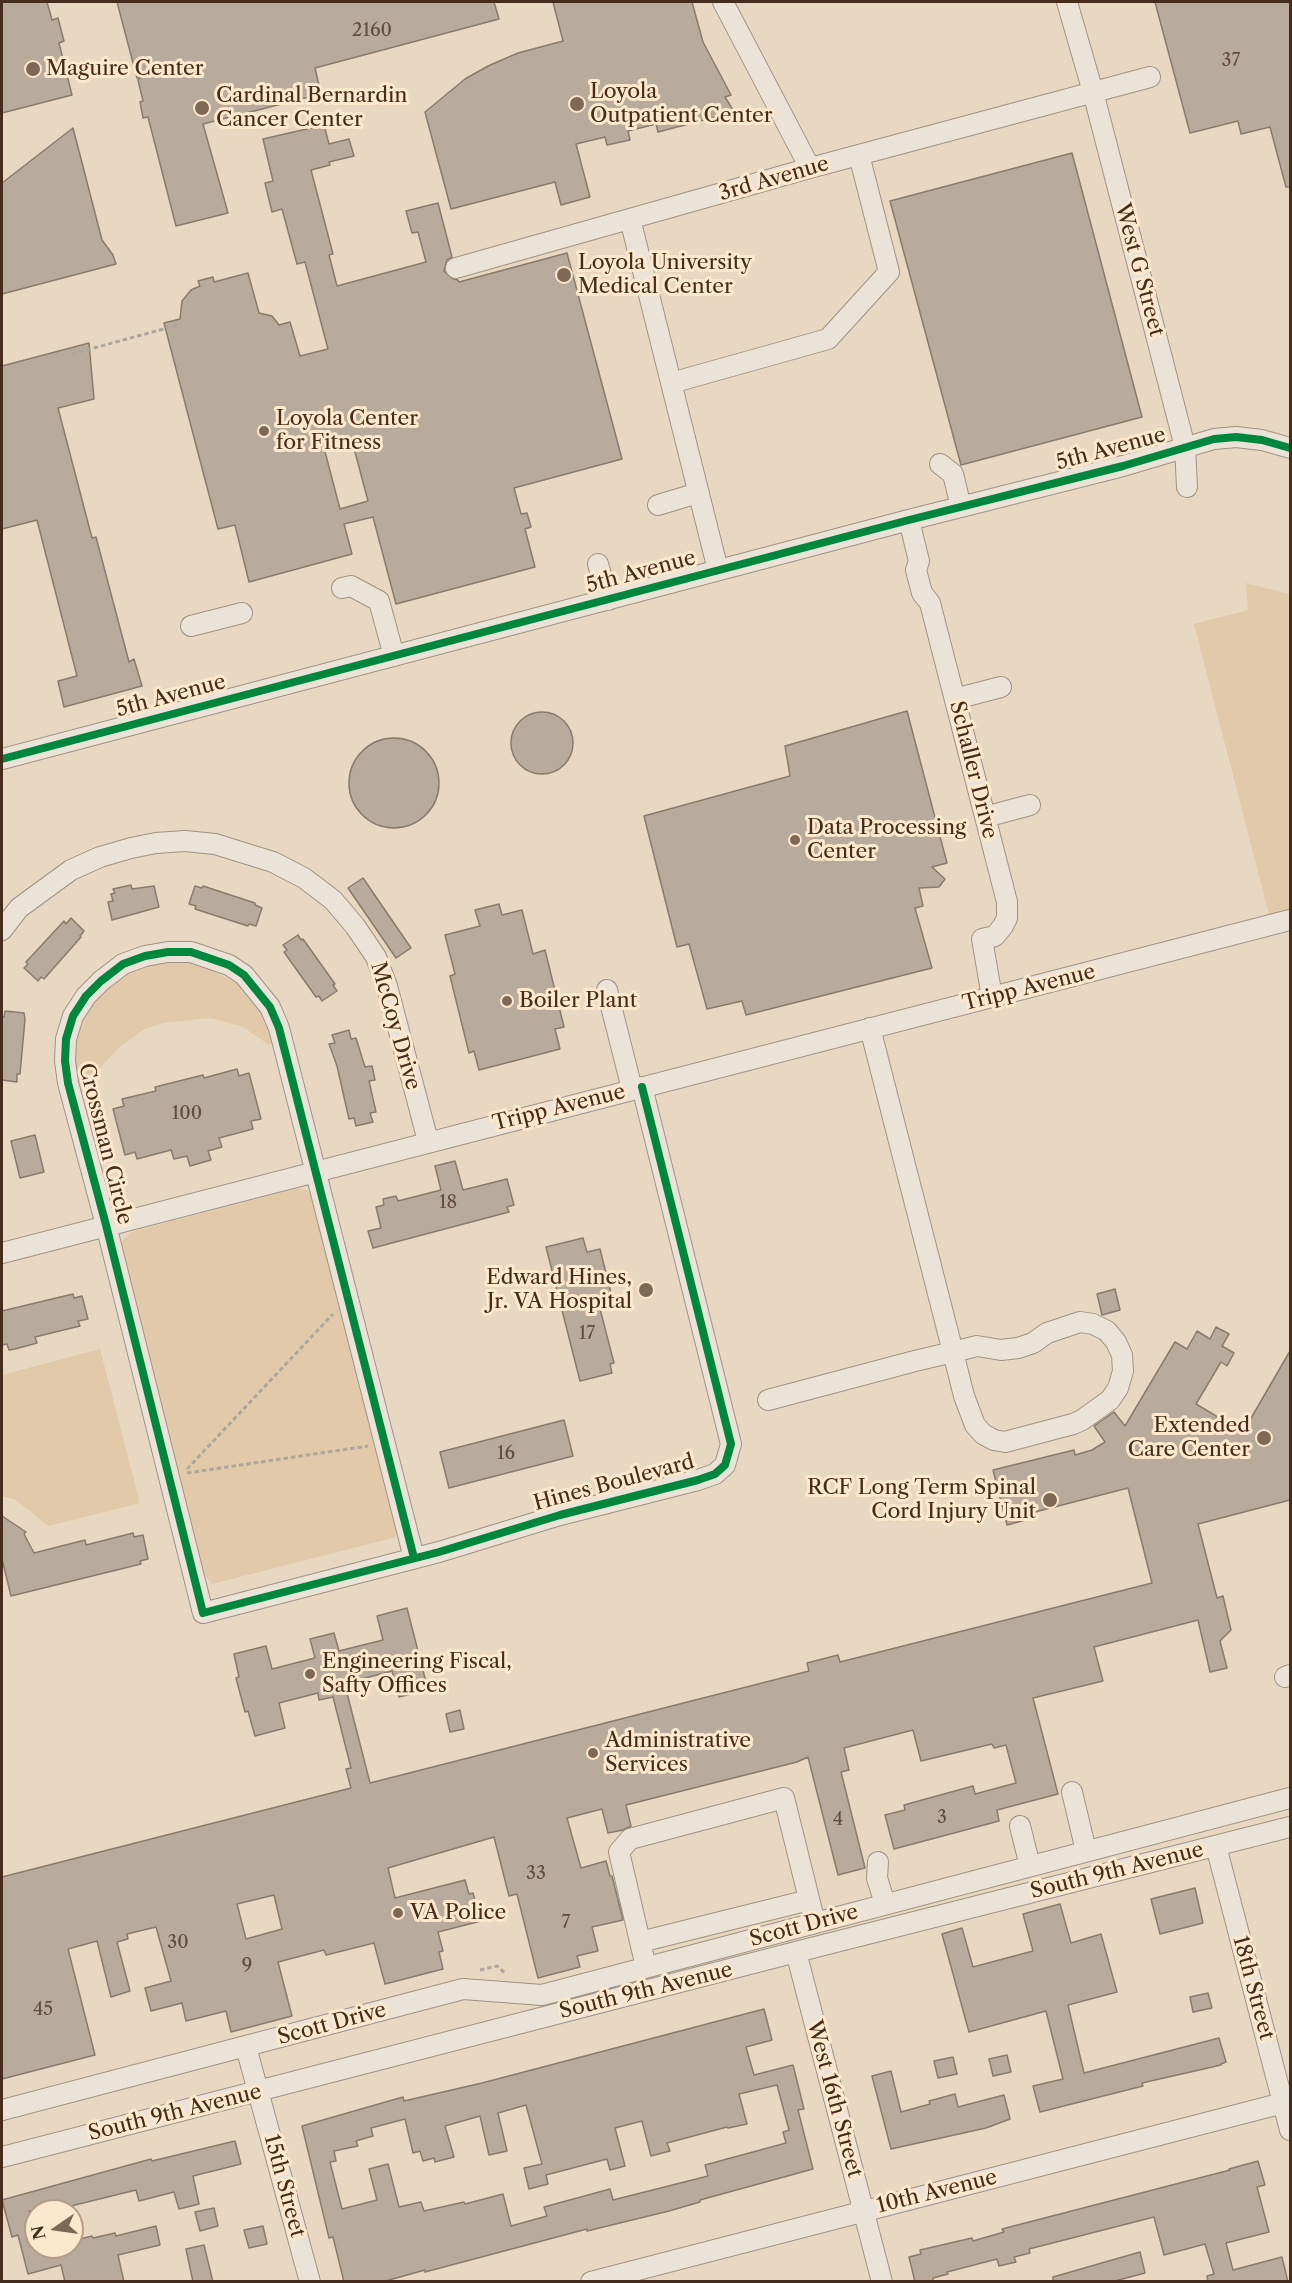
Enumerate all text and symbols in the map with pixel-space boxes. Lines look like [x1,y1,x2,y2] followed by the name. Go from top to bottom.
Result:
[352,20,392,42] house number: 2160
[1222,50,1240,72] house number: 37
[46,56,204,82] place label: Maguire Center
[24,60,42,78] marker: Maguire Center
[590,79,773,129] place label: Loyola Outpatient Center
[216,83,407,133] place label: Cardinal Bernardin Cancer Center
[568,95,586,113] marker: Loyola Outpatient Center
[193,99,211,117] marker: Cardinal Bernardin Cancer Center
[716,151,832,207] street label: 3rd Avenue
[1109,201,1169,339] street label: West G Street
[578,250,752,300] place label: Loyola University Medical Center
[555,266,573,284] marker: Loyola University Medical Center
[276,406,418,456] place label: Loyola Center for Fitness
[1054,422,1168,476] street label: 5th Avenue
[257,424,271,438] marker: Loyola Center for Fitness
[584,545,698,599] street label: 5th Avenue
[114,669,228,723] street label: 5th Avenue
[944,699,1002,841] street label: Schaller Drive
[807,815,966,865] place label: Data Processing Center
[788,833,802,847] marker: Data Processing Center
[365,959,425,1093] street label: McCoy Drive
[960,959,1098,1017] street label: Tripp Avenue
[519,988,637,1014] place label: Boiler Plant
[500,994,514,1008] marker: Boiler Plant
[73,1061,137,1227] street label: Crossman Circle
[490,1079,628,1137] street label: Tripp Avenue
[172,1103,202,1125] house number: 100
[439,1192,457,1214] house number: 18
[486,1265,632,1315] place label: Edward Hines, Jr. VA Hospital
[637,1281,655,1299] marker: Edward Hines, Jr. VA Hospital
[579,1323,595,1345] house number: 17
[1128,1413,1250,1463] place label: Extended Care Center
[1255,1429,1273,1447] marker: Extended Care Center
[497,1443,515,1465] house number: 16
[531,1449,697,1517] street label: Hines Boulevard
[807,1475,1036,1525] place label: RCF Long Term Spinal Cord Injury Unit
[1041,1491,1059,1509] marker: RCF Long Term Spinal Cord Injury Unit
[322,1649,512,1699] place label: Engineering Fiscal, Safty Offices
[303,1667,317,1681] marker: Engineering Fiscal, Safty Offices
[605,1728,751,1778] place label: Administrative Services
[586,1746,600,1760] marker: Administrative Services
[937,1807,947,1829] house number: 3
[833,1809,843,1831] house number: 4
[1028,1837,1206,1905] street label: South 9th Avenue
[526,1863,546,1885] house number: 33
[747,1899,861,1953] street label: Scott Drive
[410,1900,506,1926] place label: VA Police
[391,1906,405,1920] marker: VA Police
[562,1912,570,1934] house number: 7
[167,1932,189,1954] house number: 30
[1227,1933,1279,2043] street label: 18th Street
[242,1955,252,1977] house number: 9
[557,1957,735,2025] street label: South 9th Avenue
[275,1997,389,2051] street label: Scott Drive
[33,1999,53,2021] house number: 45
[801,2018,867,2180] street label: West 16th Street
[86,2079,264,2147] street label: South 9th Avenue
[258,2132,310,2240] street label: 15th Street
[874,2165,1000,2219] street label: 10th Avenue
[24,2199,84,2259] north arrow
[27,2224,50,2242] text: N

